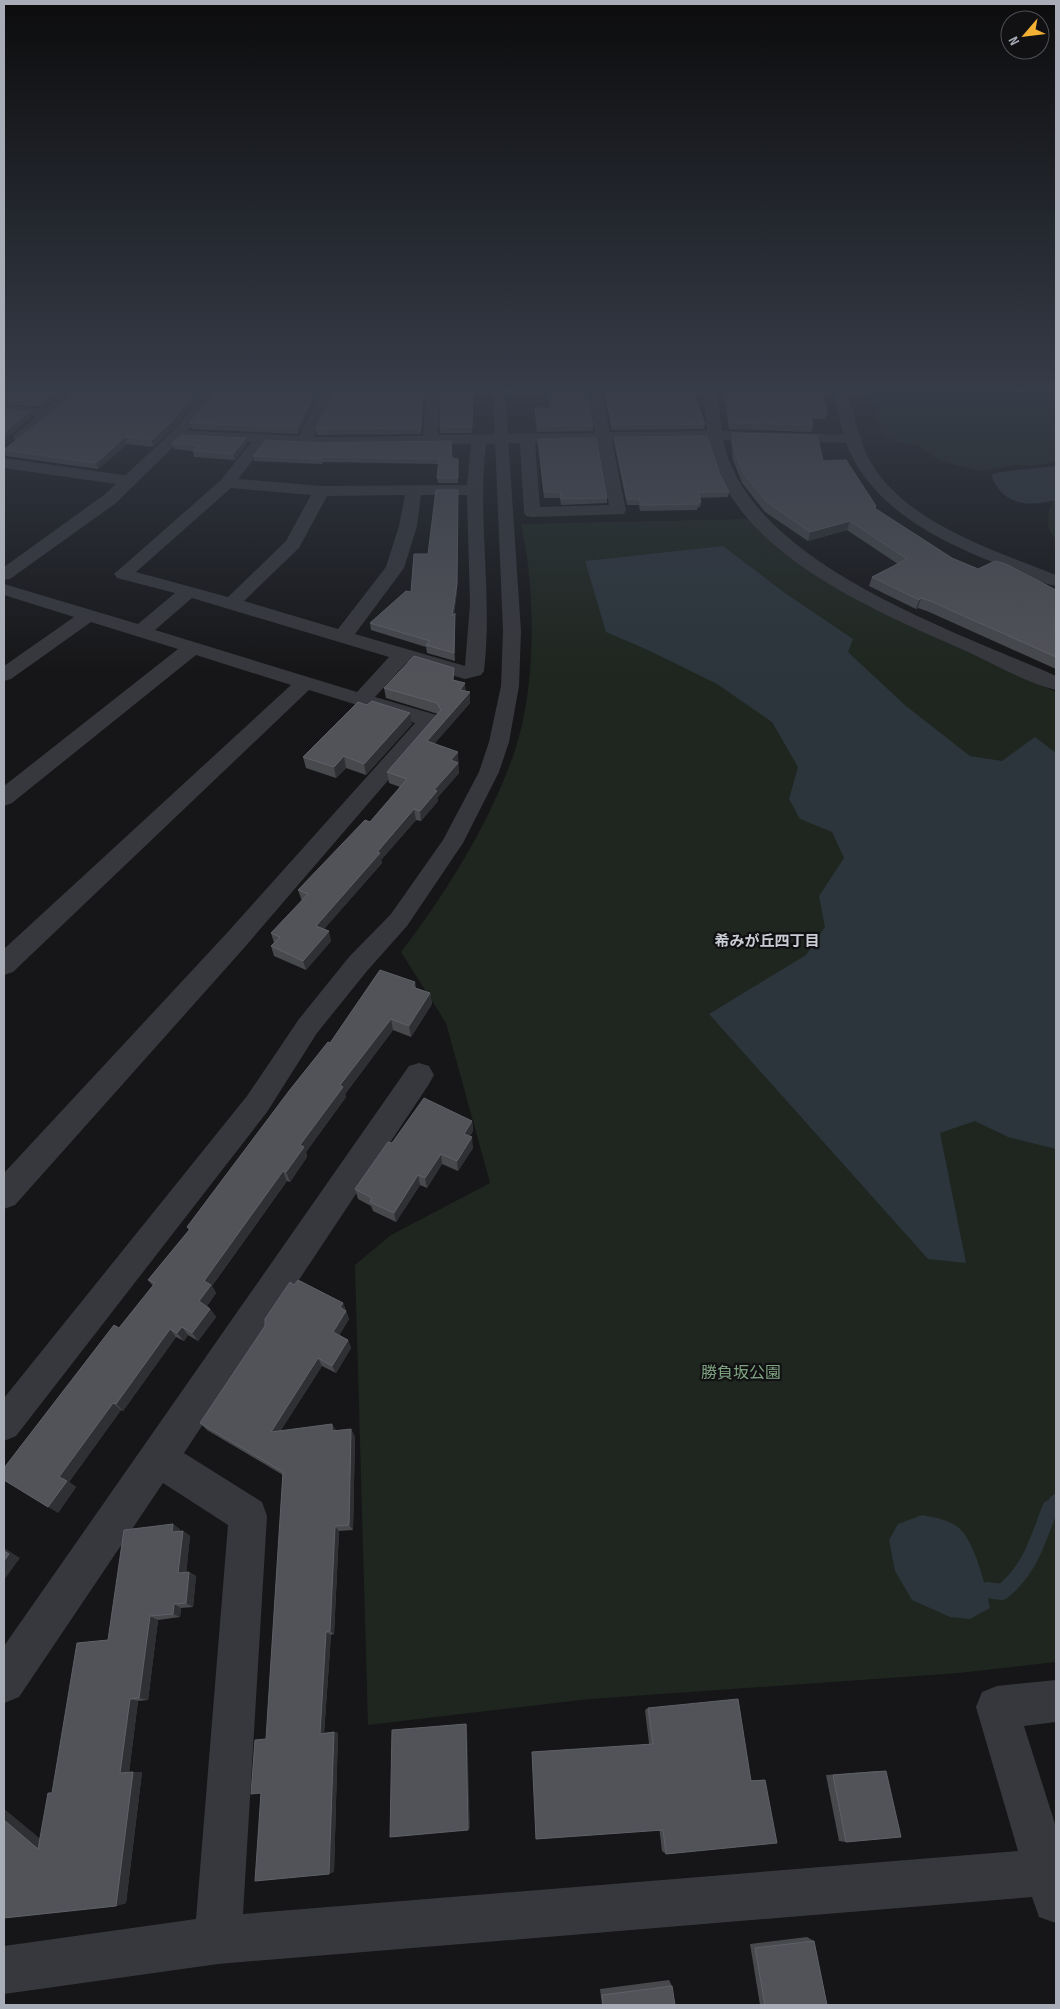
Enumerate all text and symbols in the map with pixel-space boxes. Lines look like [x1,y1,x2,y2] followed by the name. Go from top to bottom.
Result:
[1000,10,1050,60] north arrow
[1005,34,1023,48] text: N
[714,932,820,951] district label: 希みが丘四丁目
[701,1364,781,1383] park label: 勝負坂公園

